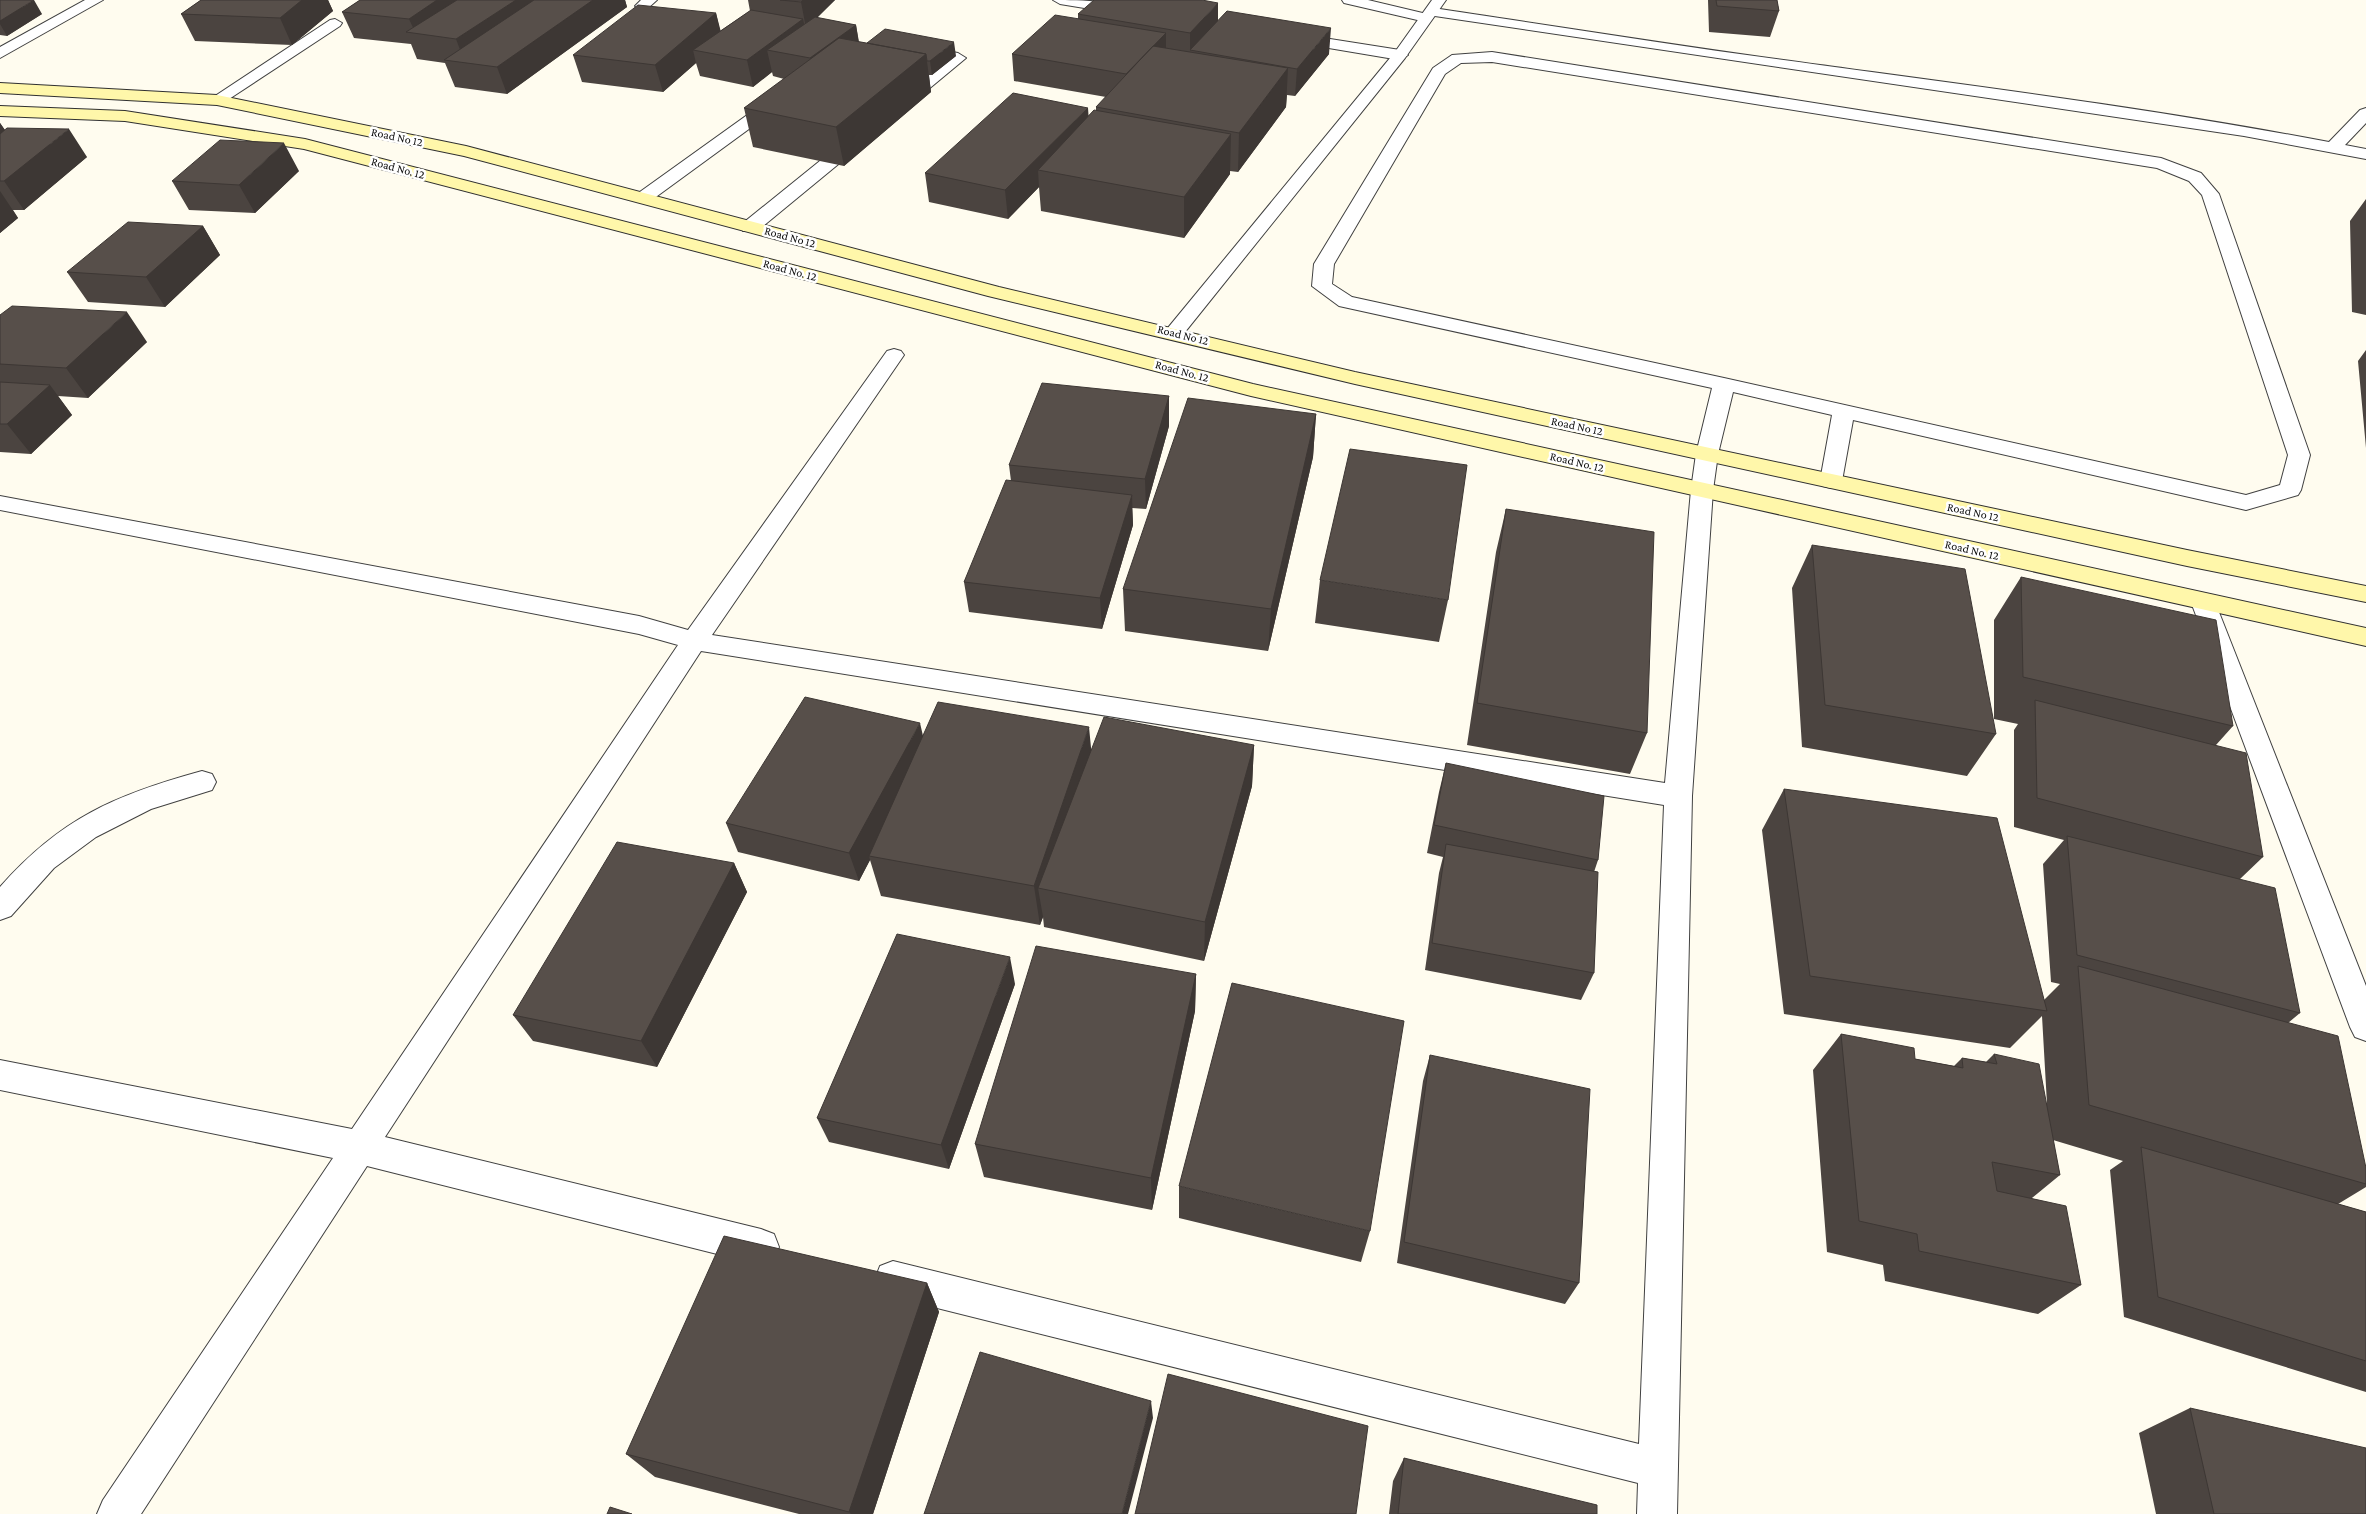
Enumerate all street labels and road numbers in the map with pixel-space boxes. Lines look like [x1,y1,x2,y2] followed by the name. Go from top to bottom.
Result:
[370,125,424,149] street label: Road No 12
[370,154,427,182] street label: Road No. 12
[763,223,817,251] street label: Road No 12
[762,256,819,284] street label: Road No. 12
[1156,322,1210,348] street label: Road No 12
[1154,357,1211,385] street label: Road No. 12
[1550,414,1604,438] street label: Road No 12
[1549,449,1606,475] street label: Road No. 12
[1946,500,2000,524] street label: Road No 12
[1944,537,2001,563] street label: Road No. 12

